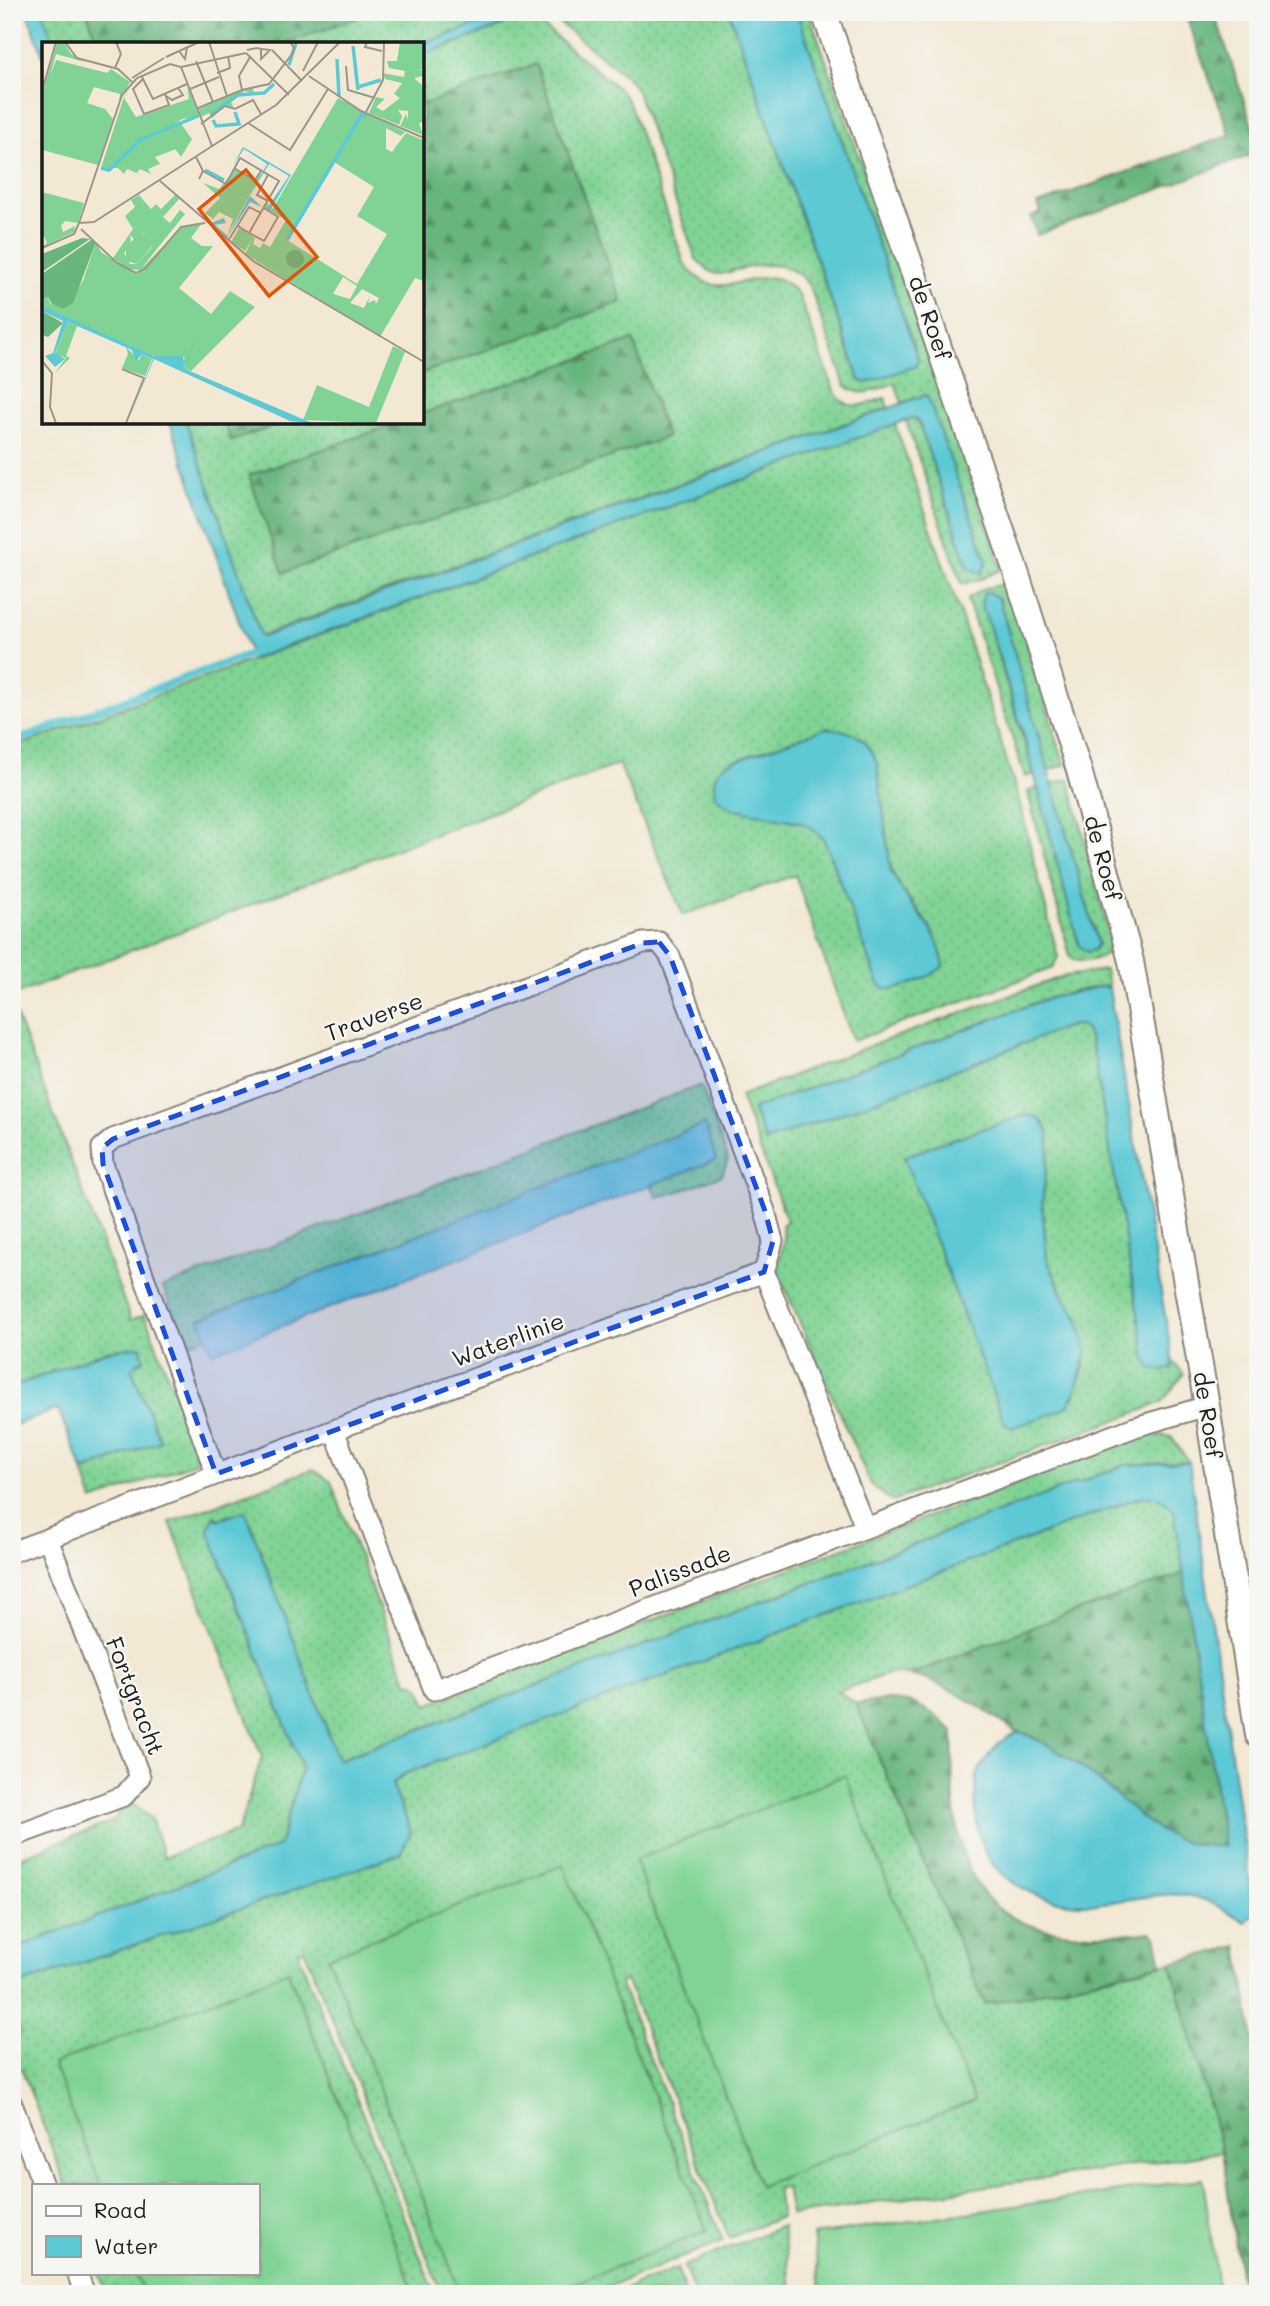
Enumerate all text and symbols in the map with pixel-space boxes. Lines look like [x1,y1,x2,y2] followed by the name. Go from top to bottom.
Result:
[42,42,424,424] inset map
[902,271,960,365] street label: de Roef
[1078,811,1130,905] street label: de Roef
[321,985,427,1048] street label: Traverse
[447,1305,568,1373] street label: Waterlinie
[1187,1369,1231,1462] street label: de Roef
[624,1537,735,1603] street label: Palissade
[100,1632,172,1759] street label: Fortgracht
[32,2184,259,2274] legend
[94,2196,146,2223] text: Road
[94,2232,158,2259] text: Water

